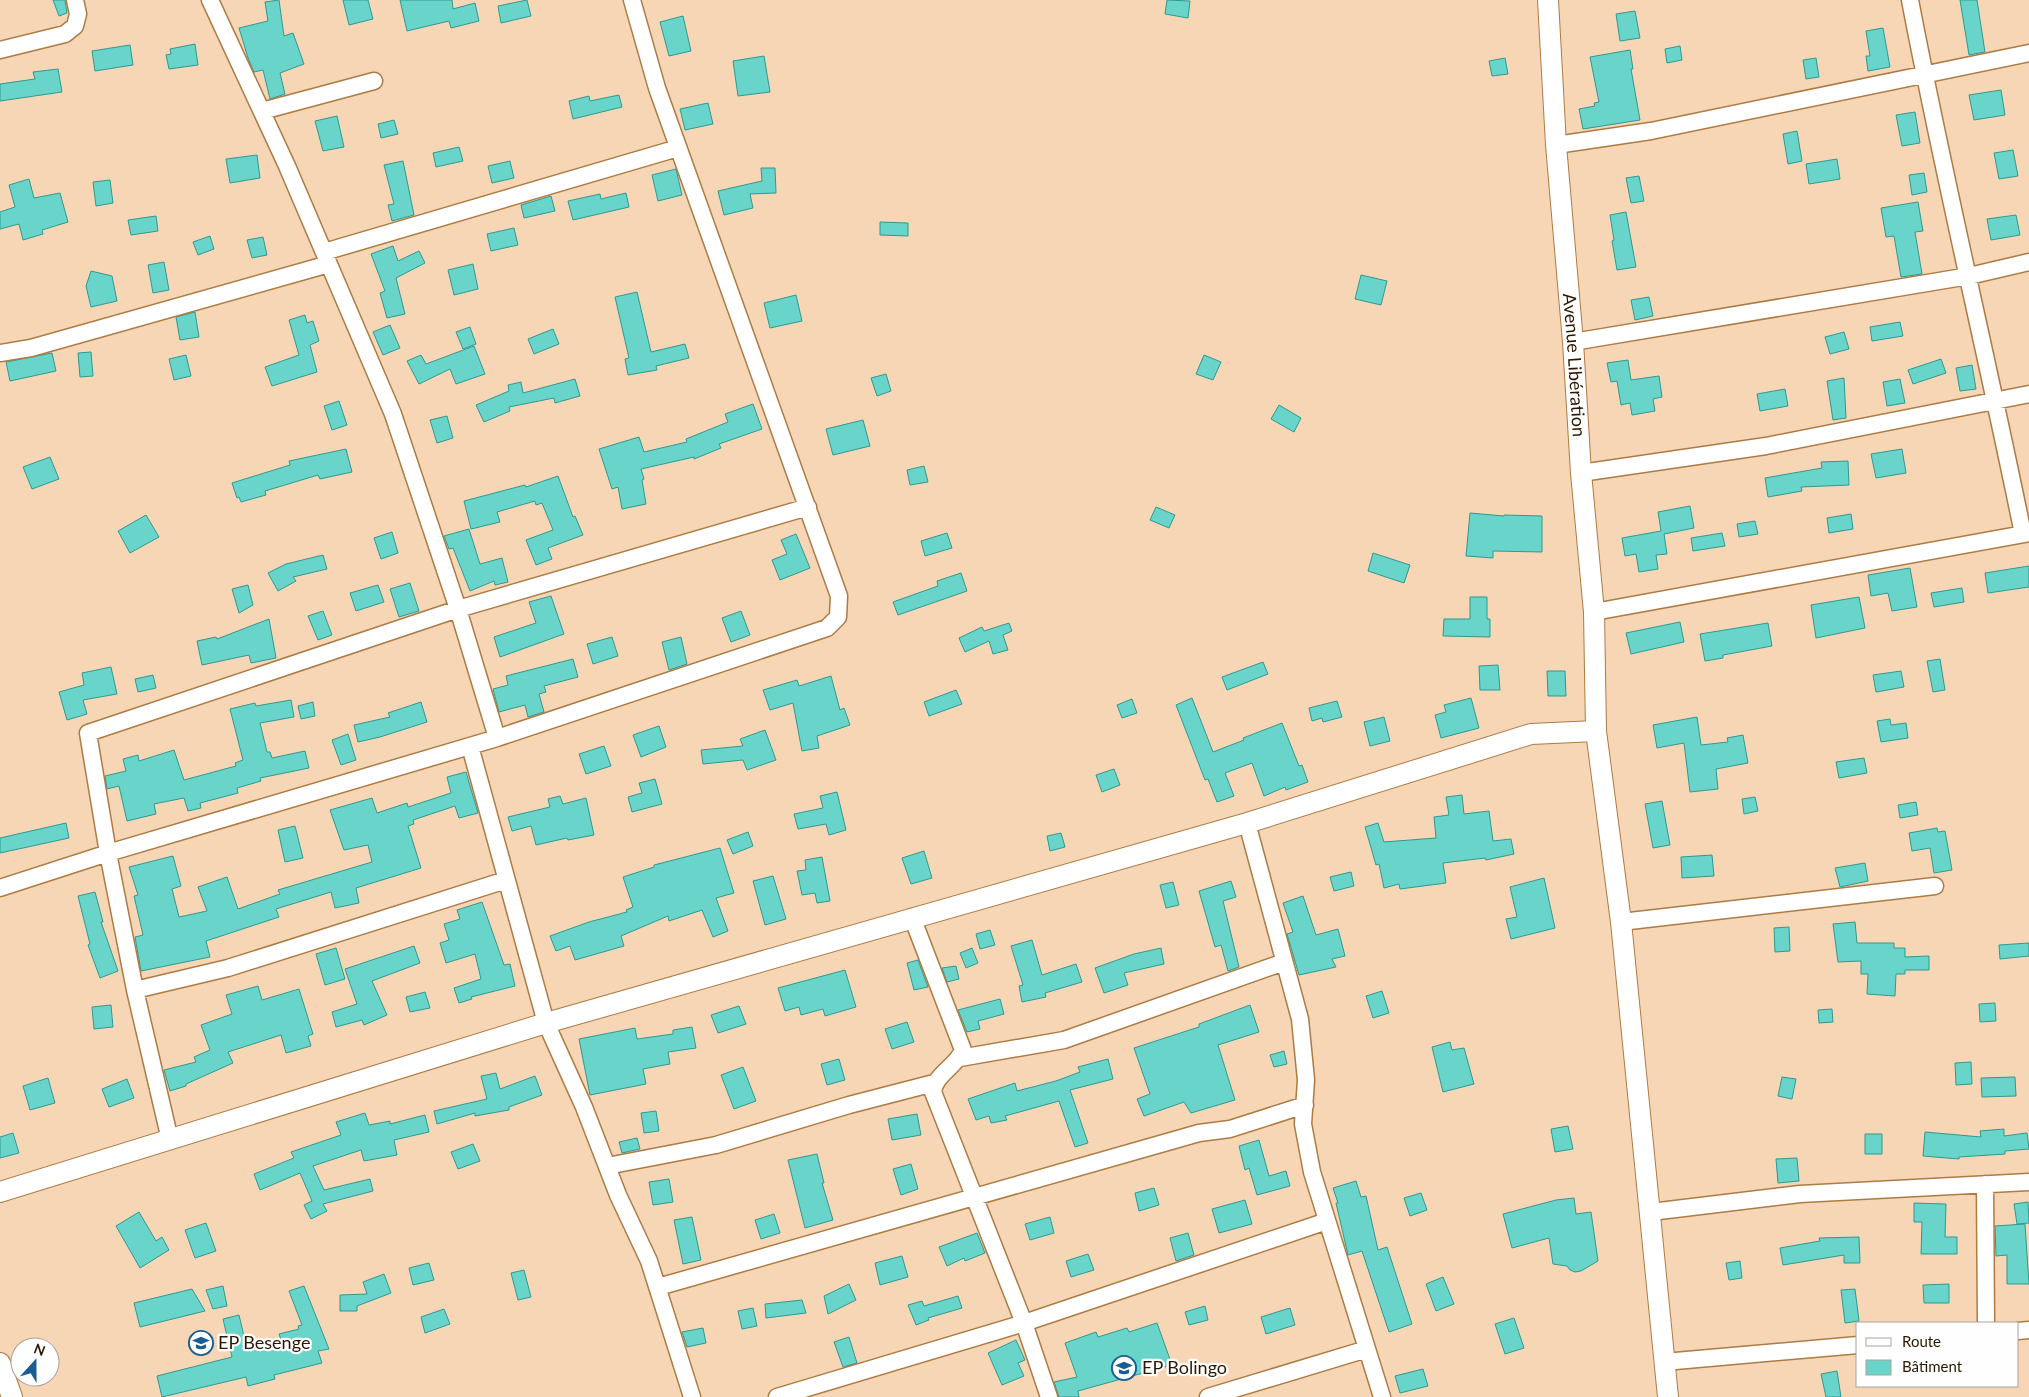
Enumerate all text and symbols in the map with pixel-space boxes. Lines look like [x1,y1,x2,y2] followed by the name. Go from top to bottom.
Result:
[1559,292,1591,438] street label: Avenue Libération
[1856,1322,2019,1387] legend
[188,1330,214,1356] school or university icon: EP Besenge
[218,1331,310,1353] place label: EP Besenge
[1902,1332,1941,1350] text: Route
[10,1337,60,1387] north arrow
[32,1340,48,1359] text: N
[1111,1355,1137,1381] school or university icon: EP Bolingo
[1142,1356,1227,1378] place label: EP Bolingo
[1902,1357,1963,1375] text: Bâtiment

